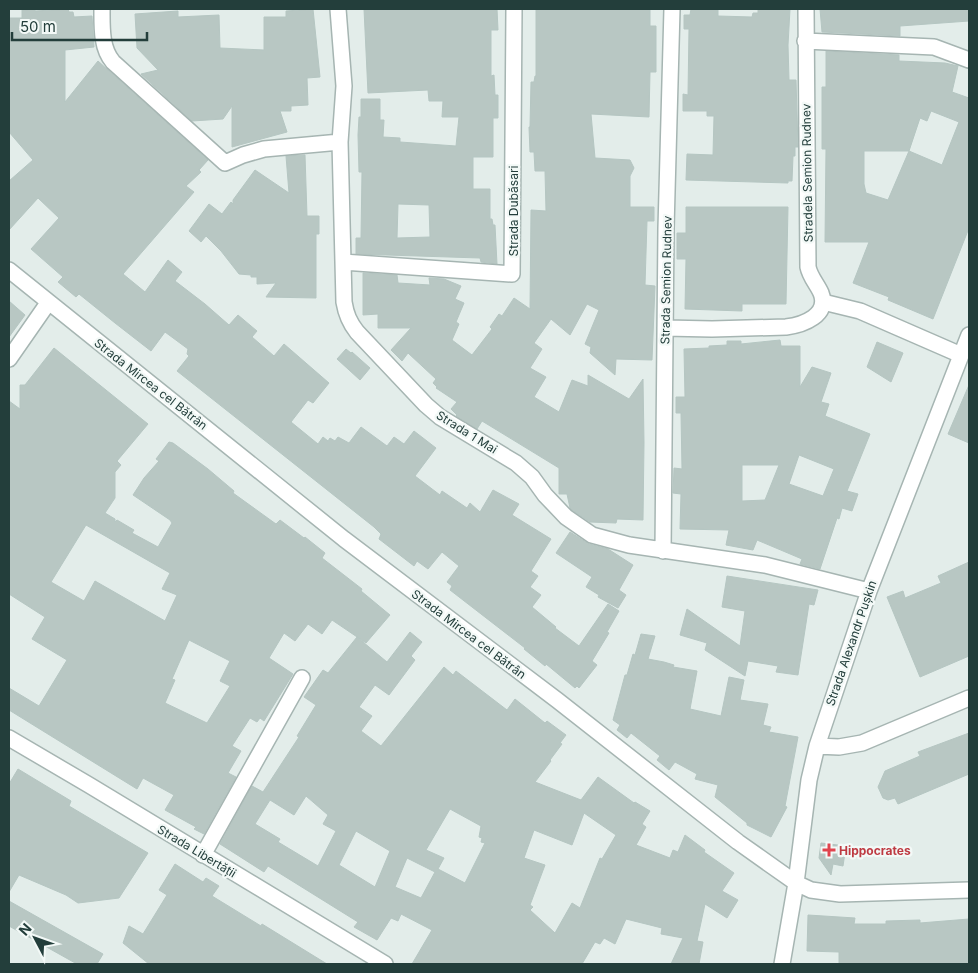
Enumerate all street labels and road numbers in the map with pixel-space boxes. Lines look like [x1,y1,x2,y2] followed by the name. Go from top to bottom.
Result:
[798,103,816,243] street label: Stradela Semion Rudnev
[506,165,521,256] street label: Strada Dubăsari
[657,215,675,345] street label: Strada Semion Rudnev
[91,335,211,433] street label: Strada Mircea cel Bătrân
[434,407,500,457] street label: Strada 1 Mai
[822,578,880,708] street label: Strada Alexandr Pușkin
[409,586,529,682] street label: Strada Mircea cel Bătrân
[155,822,239,881] street label: Strada Libertății

